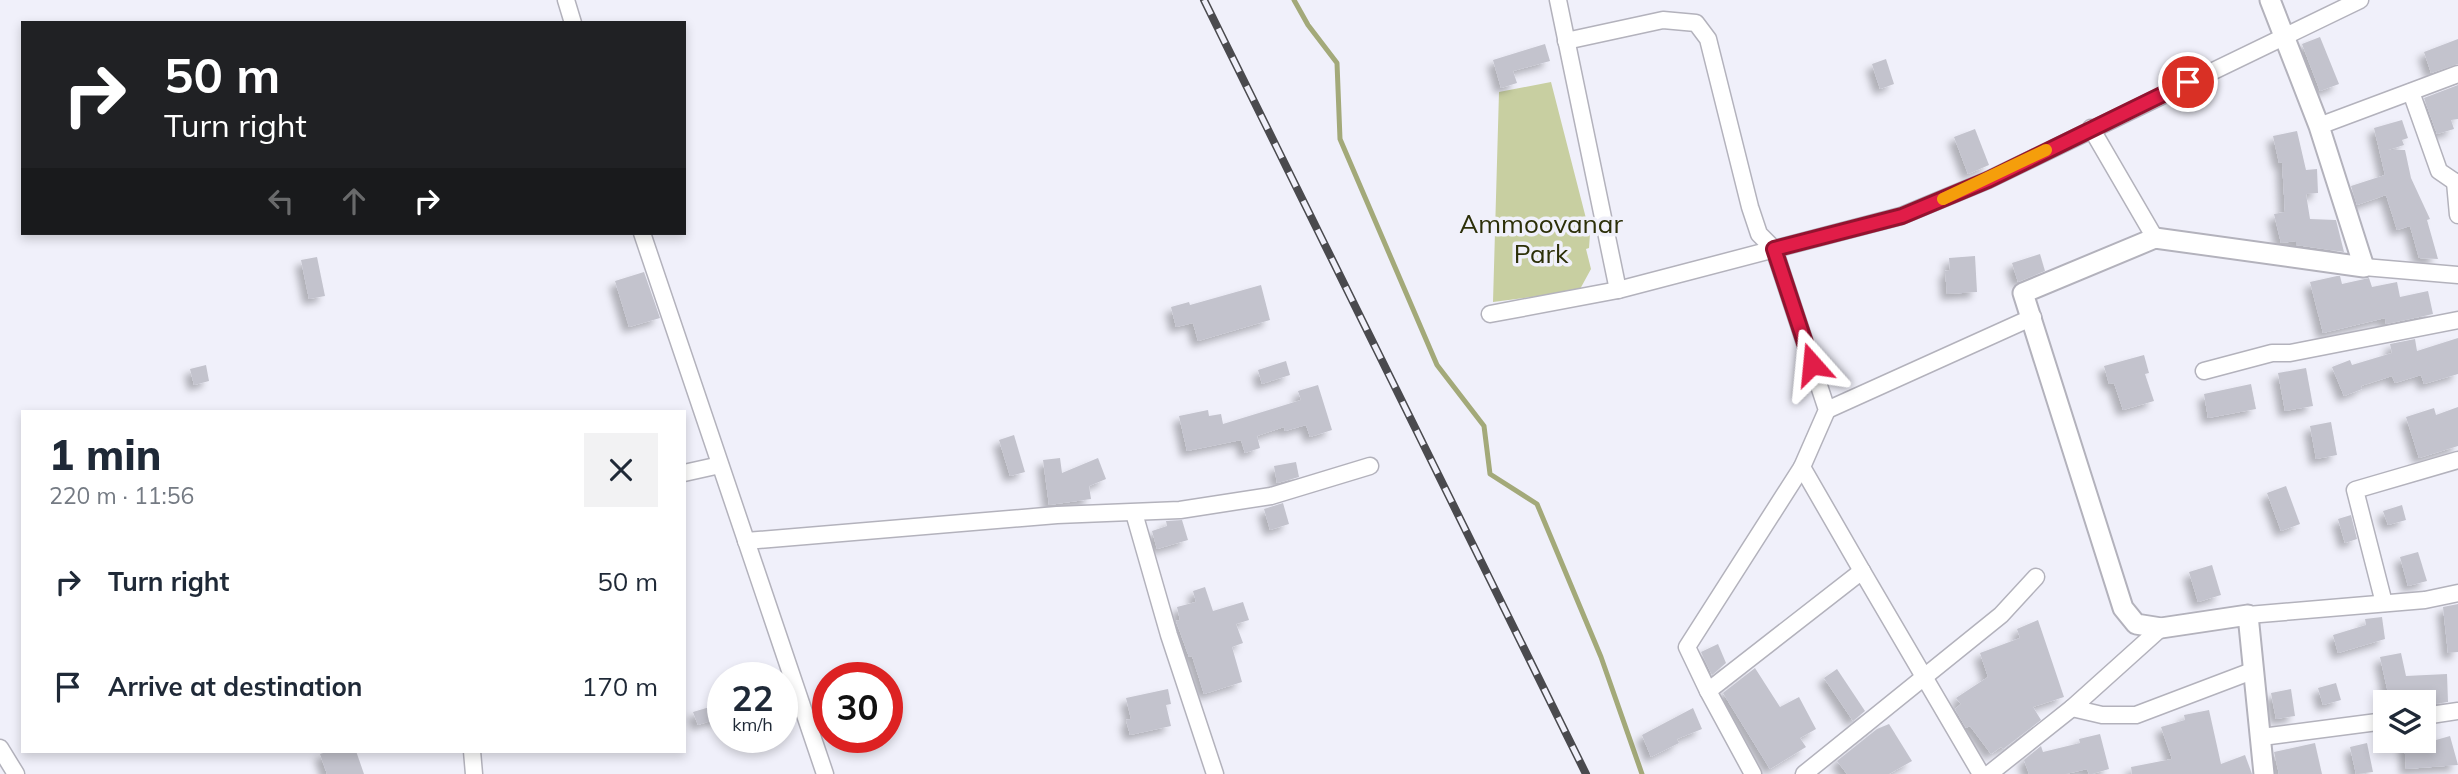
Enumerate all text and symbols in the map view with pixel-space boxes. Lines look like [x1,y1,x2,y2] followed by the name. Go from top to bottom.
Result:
[164,44,280,105] text: 50 m
[49,49,140,140] icon: right
[2158,52,2218,112] pin
[2169,63,2207,101] icon: arrive
[164,105,307,145] text: Turn right
[262,182,300,220] icon: left
[335,182,373,220] icon: ahead
[408,182,446,220] icon: right
[1459,207,1623,270] park label: Ammoovanar Park
[1775,327,1849,401] position arrow
[49,428,162,481] text: 1 min
[584,433,658,507] button: close
[49,481,194,510] text: 220 m · 11:56
[49,563,87,601] icon: right
[108,565,229,598] text: Turn right
[597,565,658,598] text: 50 m
[812,662,903,753] speed limit sign: 30
[49,668,87,706] icon: arrive
[108,670,363,703] text: Arrive at destination
[582,670,658,703] text: 170 m
[731,676,774,720] text: 22
[2373,690,2436,753] map controls
[2373,690,2436,753] button: layers
[732,713,773,736] text: km/h

